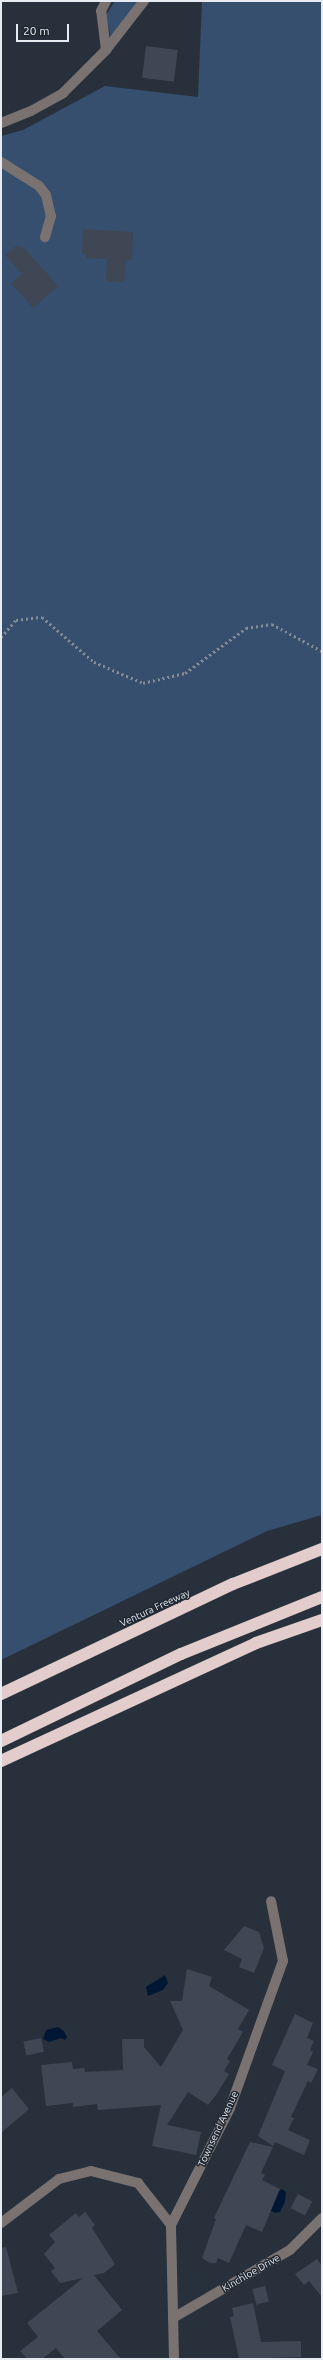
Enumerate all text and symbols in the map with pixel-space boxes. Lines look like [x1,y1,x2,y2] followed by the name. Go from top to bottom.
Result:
[18,16,71,42] scale bar
[23,24,50,37] text: 20 m
[118,1587,192,1629] street label: Ventura Freeway
[195,2089,241,2169] street label: Townsend Avenue
[220,2252,282,2294] street label: Kinchloe Drive

